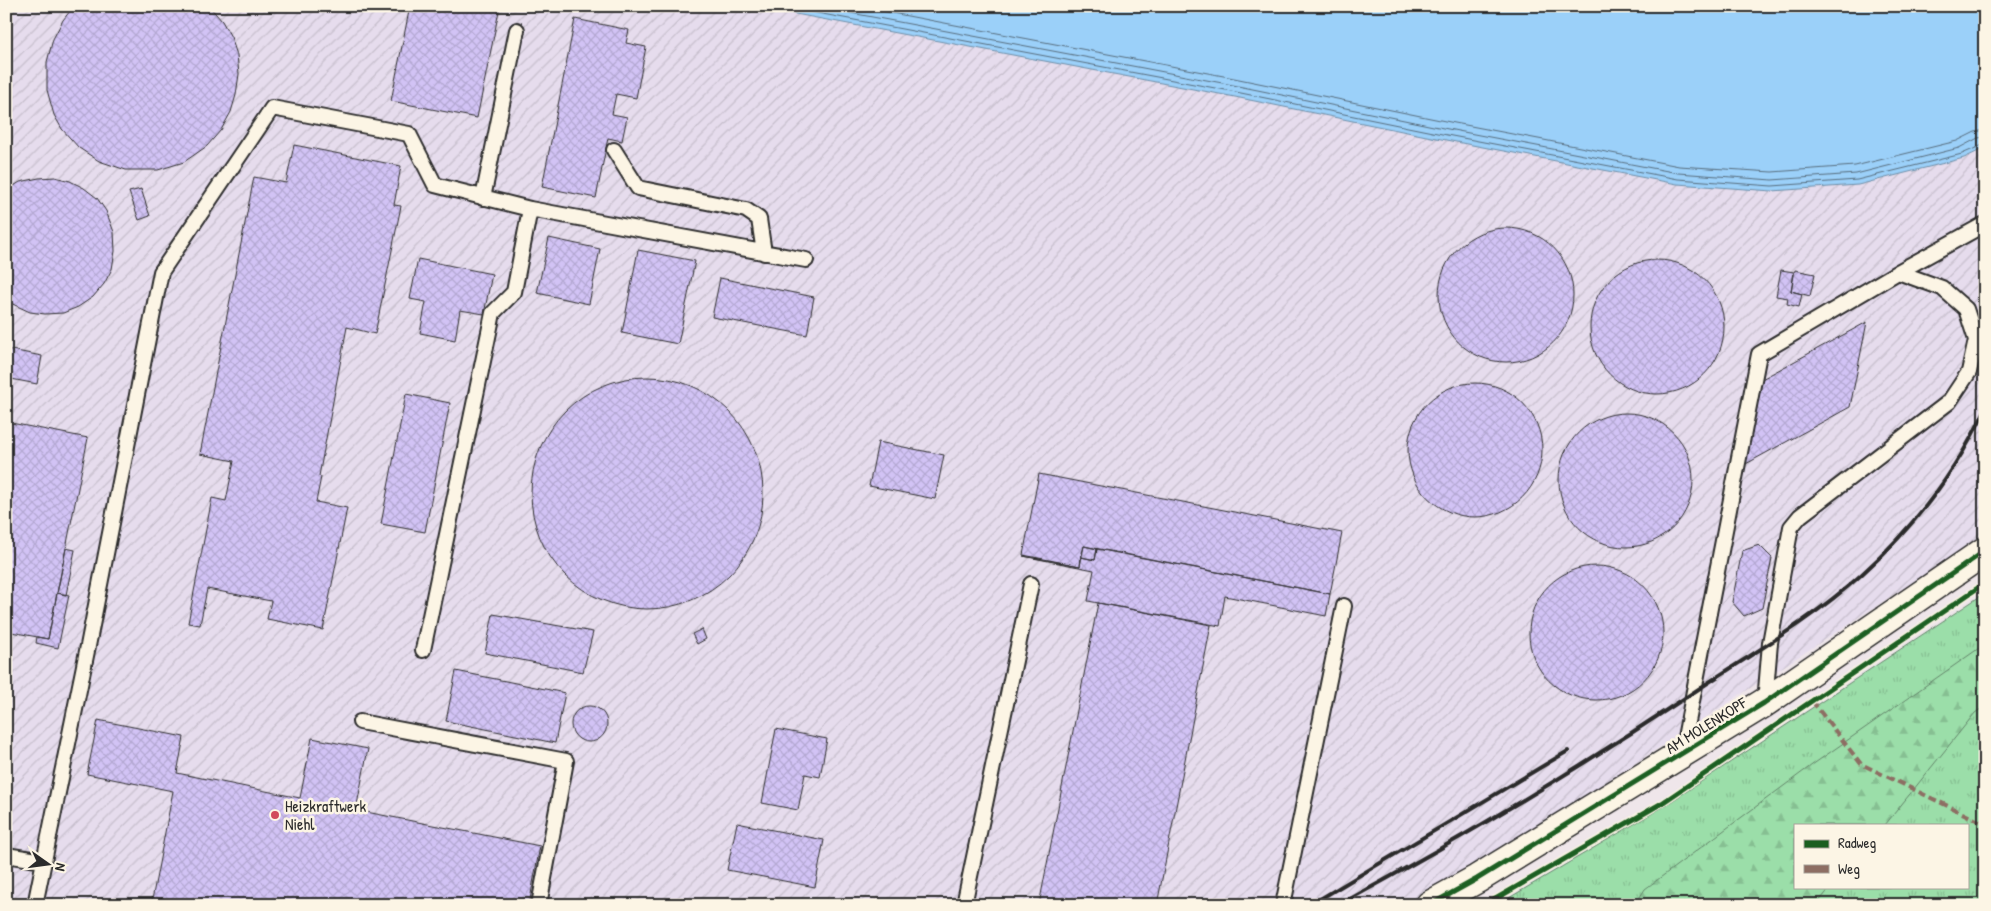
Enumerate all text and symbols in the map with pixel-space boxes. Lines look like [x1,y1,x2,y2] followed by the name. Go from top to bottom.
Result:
[1661,691,1752,759] street label: AM MOLENKOPF
[285,795,367,835] place label: Heizkraftwerk Niehl
[269,809,281,821] marker: Heizkraftwerk Niehl
[1794,824,1968,888] legend
[1838,832,1876,853] text: Radweg
[22,838,72,888] north arrow
[1838,858,1860,879] text: Weg
[51,861,71,874] text: N

